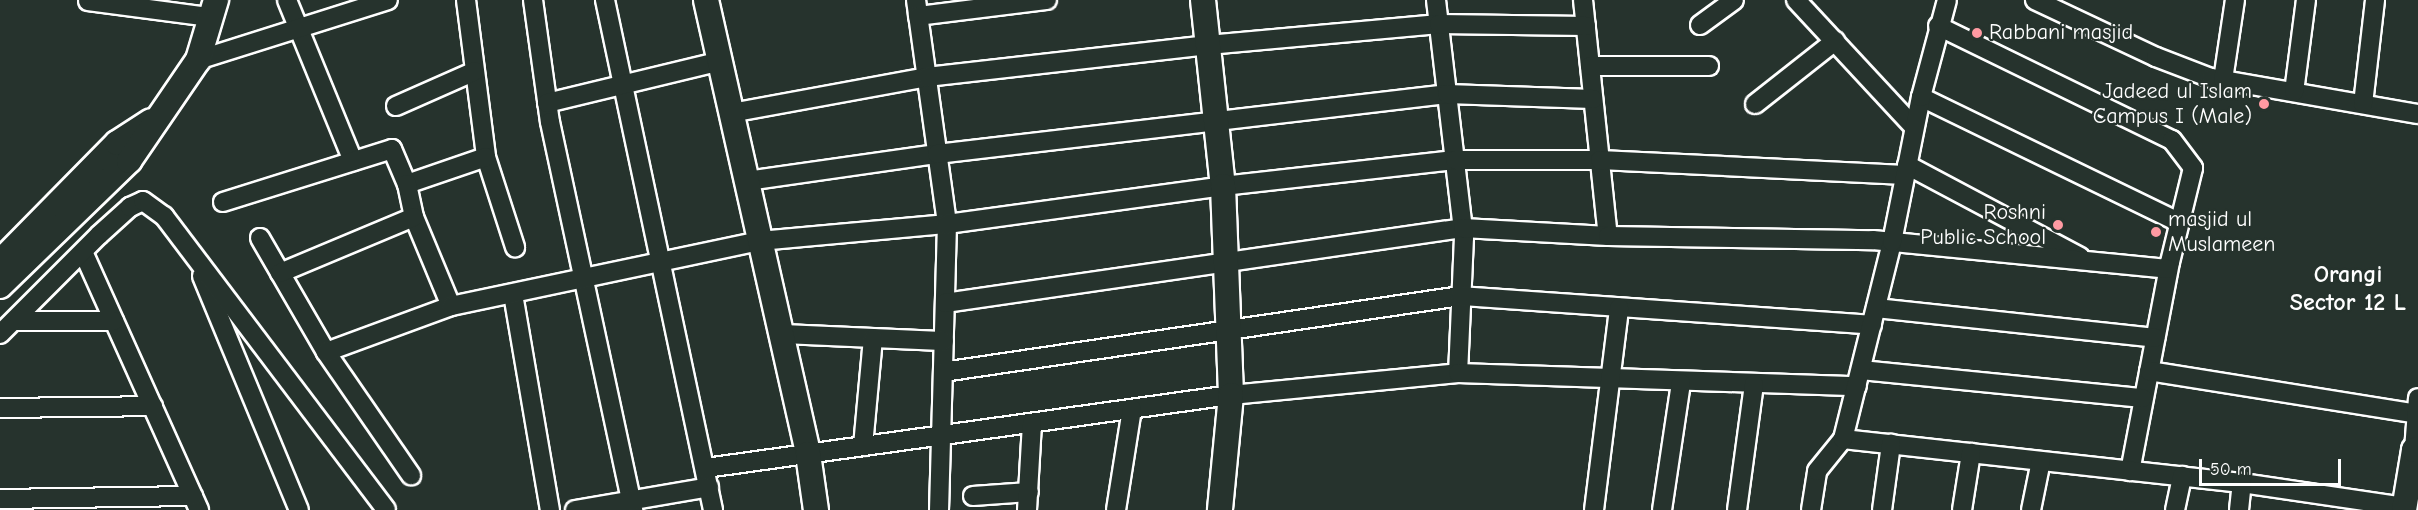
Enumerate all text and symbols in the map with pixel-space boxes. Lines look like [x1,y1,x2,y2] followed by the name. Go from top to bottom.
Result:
[1989,20,2133,46] place label: Rabbani masjid
[1970,26,1984,40] marker: Rabbani masjid
[2093,78,2252,130] place label: Jadeed ul Islam Campus I (Male)
[2257,97,2271,111] marker: Jadeed ul Islam Campus I (Male)
[1920,199,2046,250] place label: Roshni Public School
[2168,206,2275,258] place label: masjid ul Muslameen
[2051,218,2065,232] marker: Roshni Public School
[2149,225,2163,239] marker: masjid ul Muslameen
[2290,261,2406,317] district label: Orangi Sector 12 L
[2202,447,2344,485] scale bar
[2210,459,2252,480] text: 50 m

